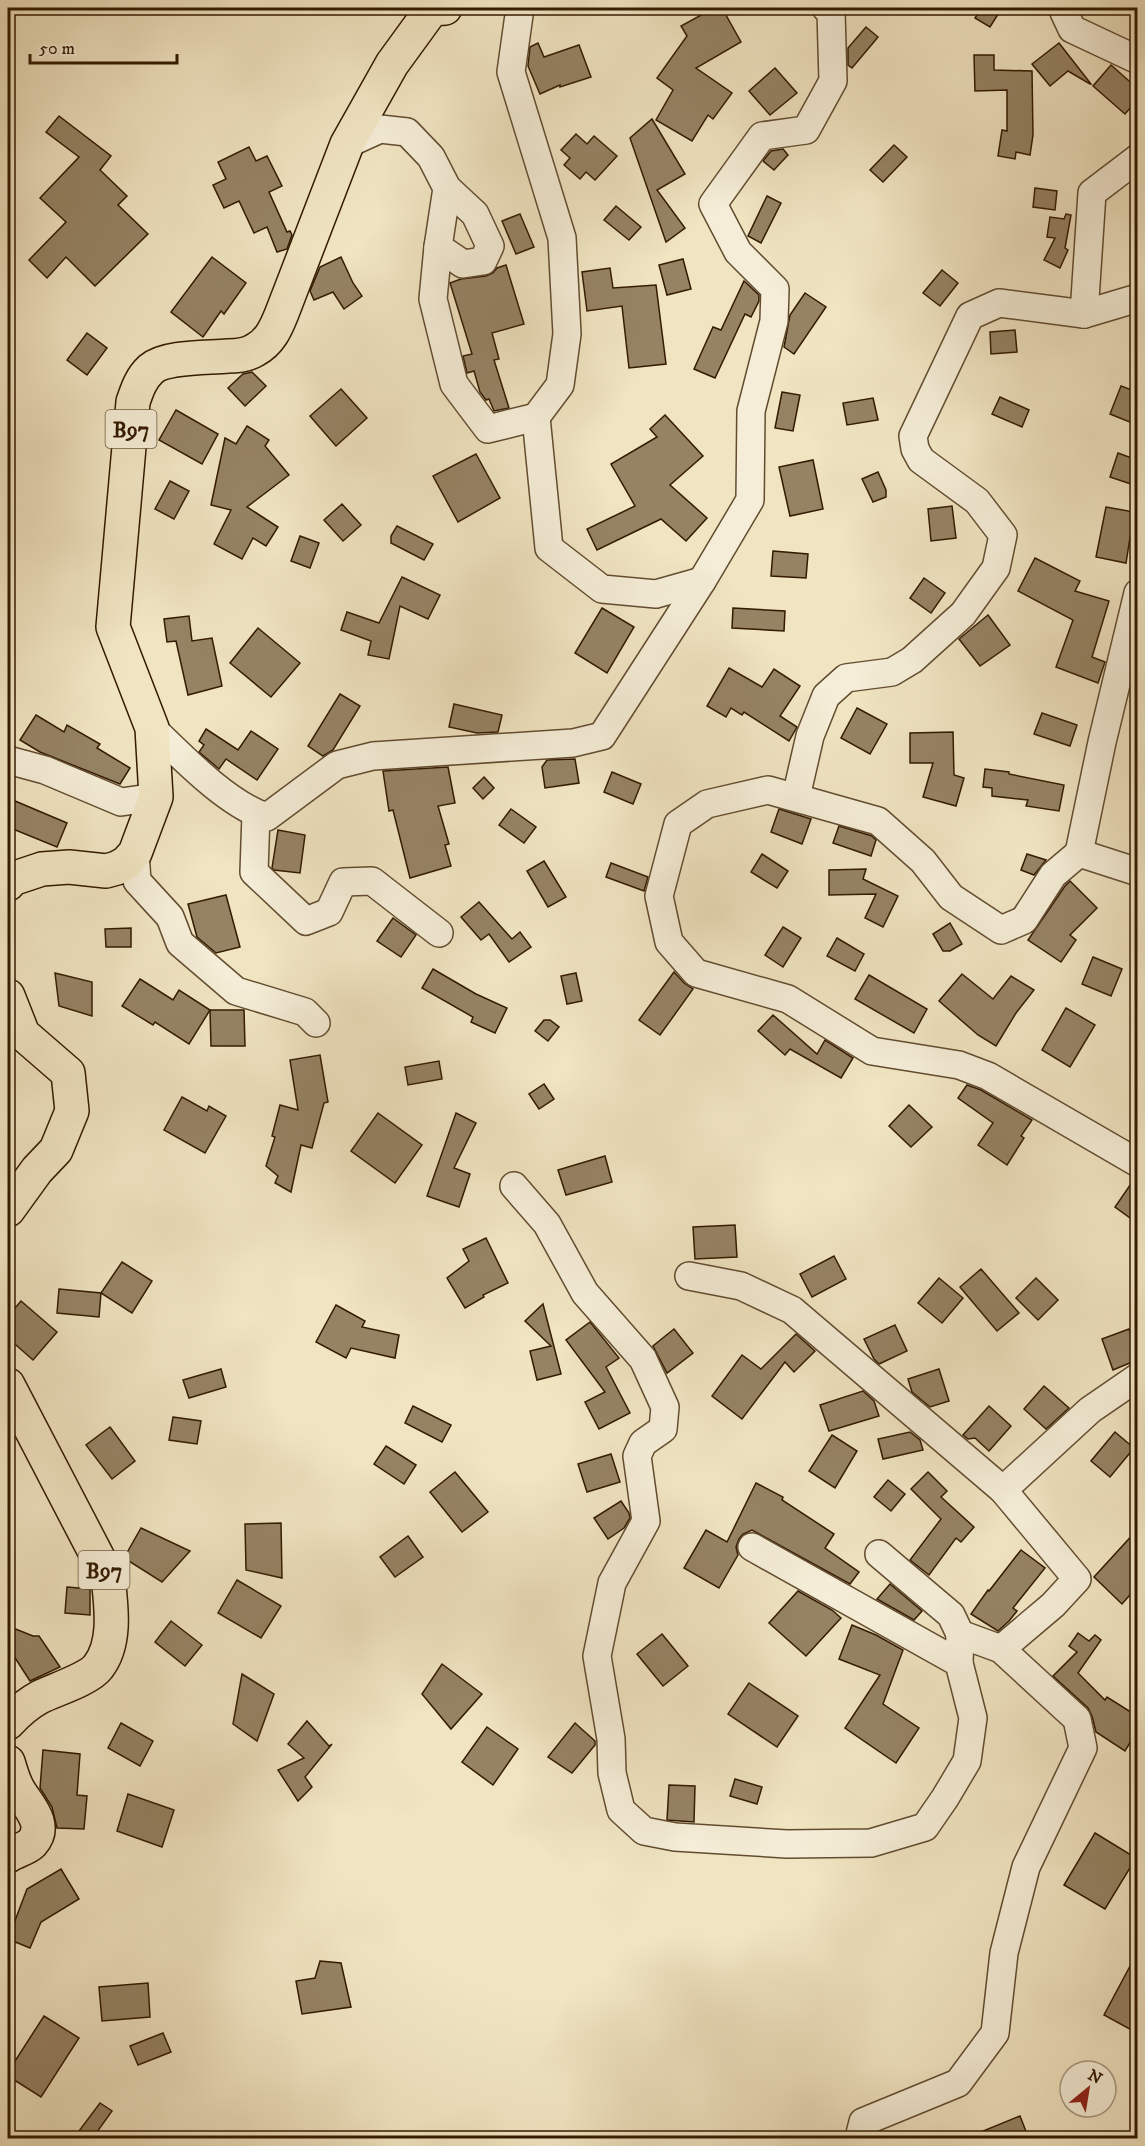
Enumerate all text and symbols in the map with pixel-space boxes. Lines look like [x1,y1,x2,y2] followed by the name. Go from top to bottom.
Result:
[30,27,177,65] scale bar
[39,38,75,60] text: 50 m
[106,410,156,448] road number: B97
[78,1551,130,1589] road number: B97
[1058,2059,1118,2119] north arrow
[1084,2065,1106,2089] text: N

